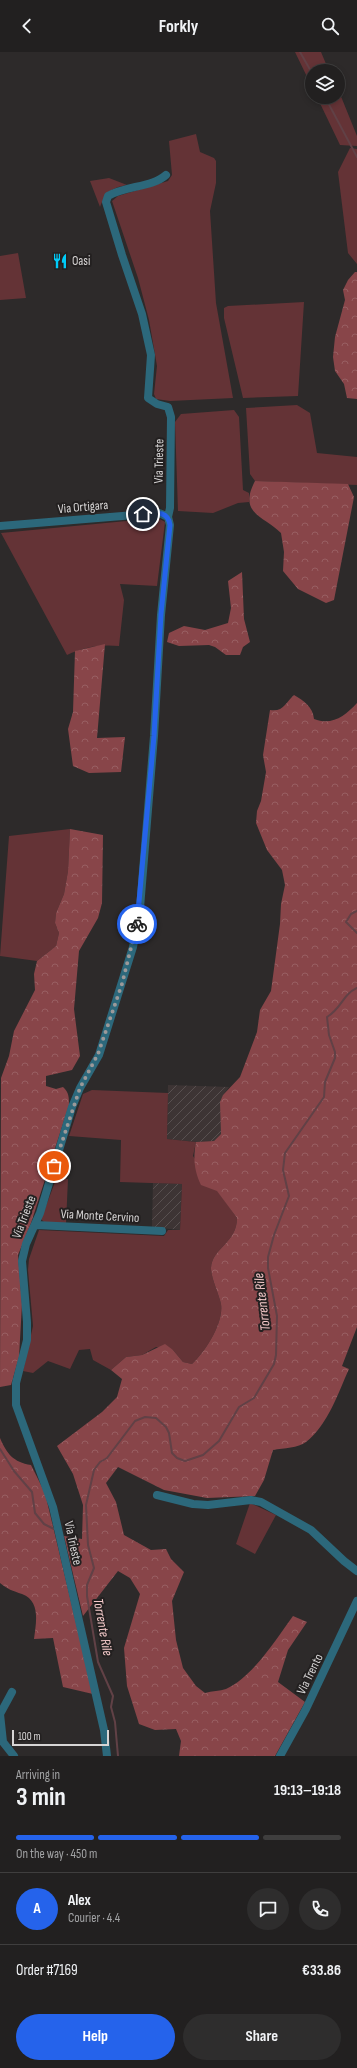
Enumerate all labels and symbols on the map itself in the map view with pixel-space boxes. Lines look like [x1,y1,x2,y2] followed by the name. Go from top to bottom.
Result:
[51,252,69,270] restaurant icon: Oasi
[72,253,90,269] place label: Oasi
[151,438,167,484] street label: Via Trieste
[57,497,109,517] street label: Via Ortigara
[126,497,160,531] pin
[117,904,157,944] courier
[37,1149,71,1183] pin
[9,1193,39,1241] street label: Via Trieste
[60,1206,140,1226] street label: Via Monte Cervino
[250,1272,274,1332] water label: Torrente Rile
[61,1519,85,1567] street label: Via Trieste
[90,1597,117,1658] water label: Torrente Rile
[293,1651,327,1697] street label: Via Trento
[12,1728,109,1747] scale bar

